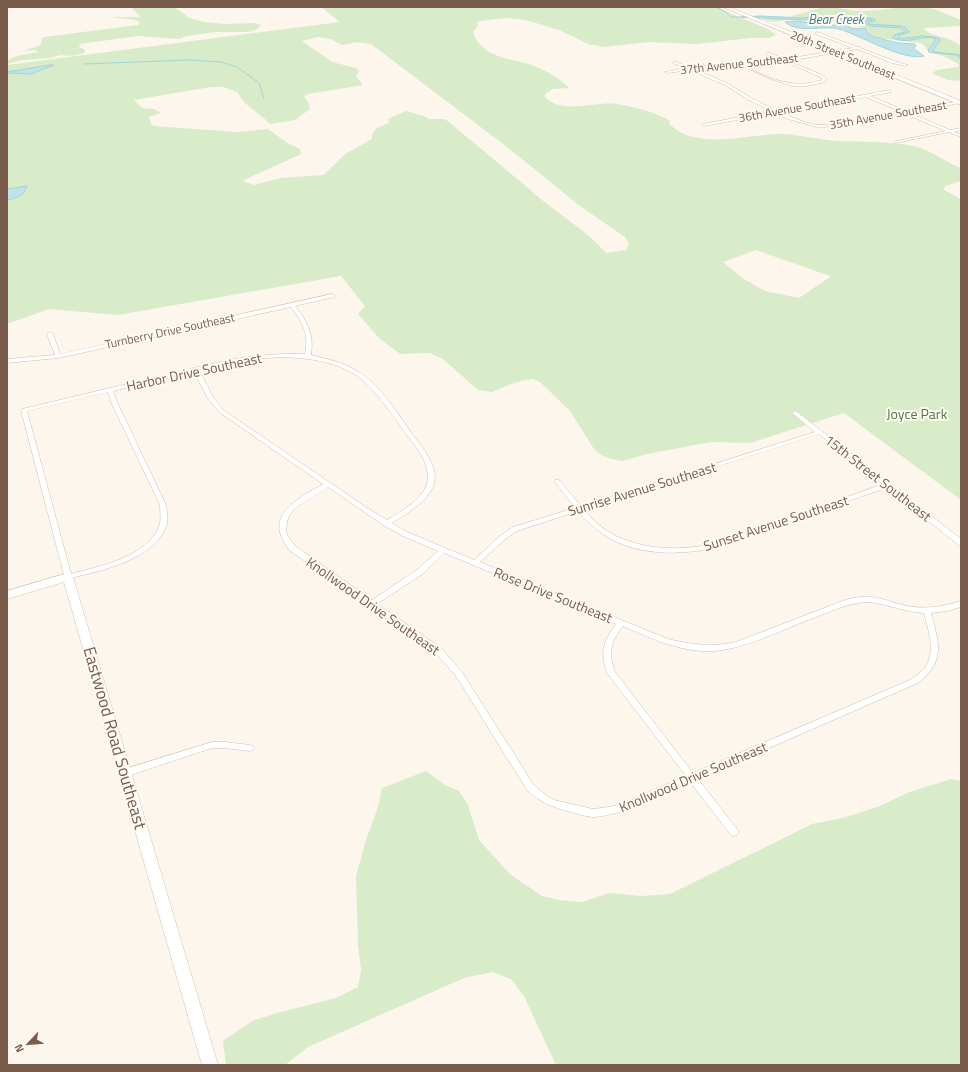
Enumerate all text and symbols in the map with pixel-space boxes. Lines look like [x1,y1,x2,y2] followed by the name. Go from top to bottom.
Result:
[808,9,866,29] water label: Bear Creek
[788,25,899,85] street label: 20th Street Southeast
[679,48,800,79] street label: 37th Avenue Southeast
[737,88,858,127] street label: 36th Avenue Southeast
[828,95,949,134] street label: 35th Avenue Southeast
[103,307,237,354] street label: Turnberry Drive Southeast
[124,347,264,396] street label: Harbor Drive Southeast
[887,403,948,424] park label: Joyce Park
[820,429,936,526] street label: 15th Street Southeast
[565,456,719,521] street label: Sunrise Avenue Southeast
[701,489,851,556] street label: Sunset Avenue Southeast
[302,551,445,660] street label: Knollwood Drive Southeast
[491,561,616,628] street label: Rose Drive Southeast
[76,643,154,833] street label: Eastwood Road Southeast
[615,736,770,817] street label: Knollwood Drive Southeast
[8,1024,48,1064] north arrow
[10,1041,28,1055] text: N

